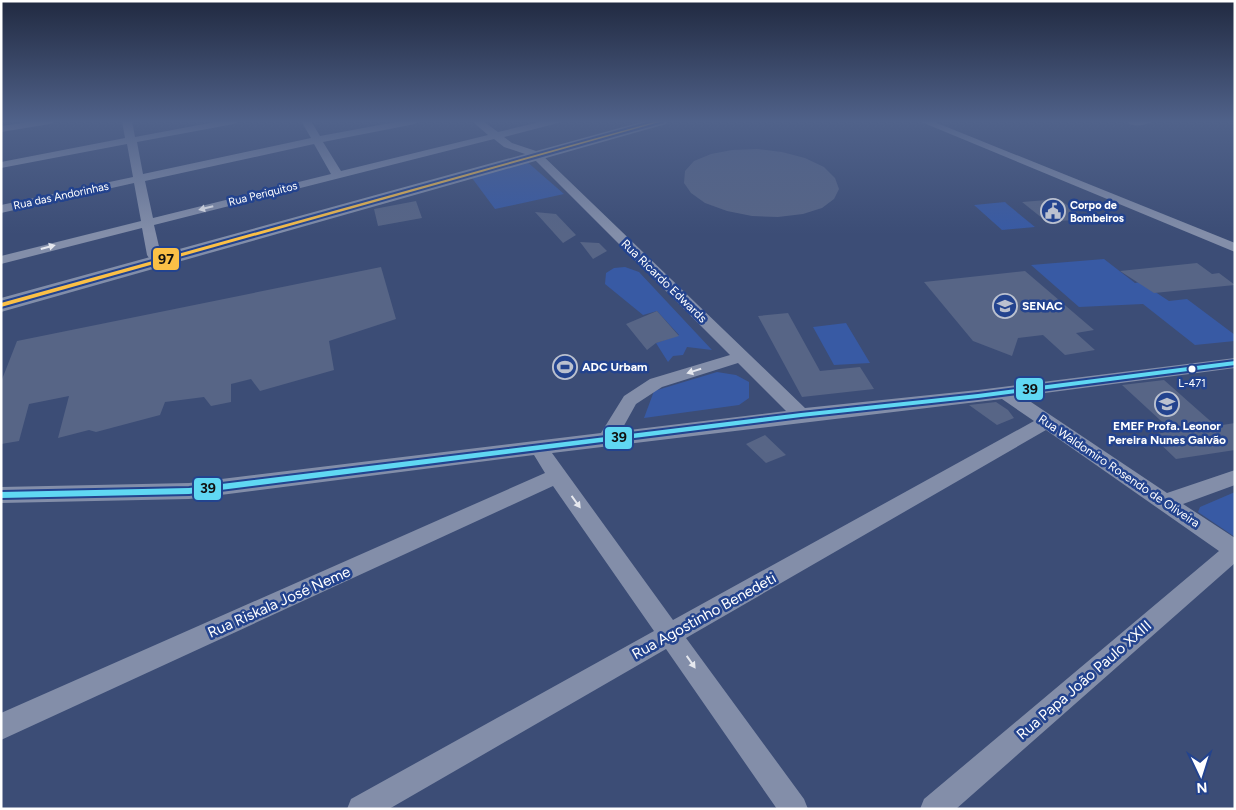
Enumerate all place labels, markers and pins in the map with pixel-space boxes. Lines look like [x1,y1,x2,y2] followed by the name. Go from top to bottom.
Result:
[1040,198,1066,224] public building icon: Corpo de Bombeiros
[1070,199,1124,225] place label: Corpo de Bombeiros
[992,293,1018,319] school or university icon: SENAC
[1022,299,1063,313] place label: SENAC
[552,354,578,380] sports icon: ADC Urbam
[582,360,648,374] place label: ADC Urbam
[1187,364,1197,374] marker: L-471
[1178,377,1206,390] place label: L-471
[1154,391,1180,417] school or university icon: EMEF Profa. Leonor Pereira Nunes Galvão
[1108,419,1226,447] place label: EMEF Profa. Leonor Pereira Nunes Galvão

